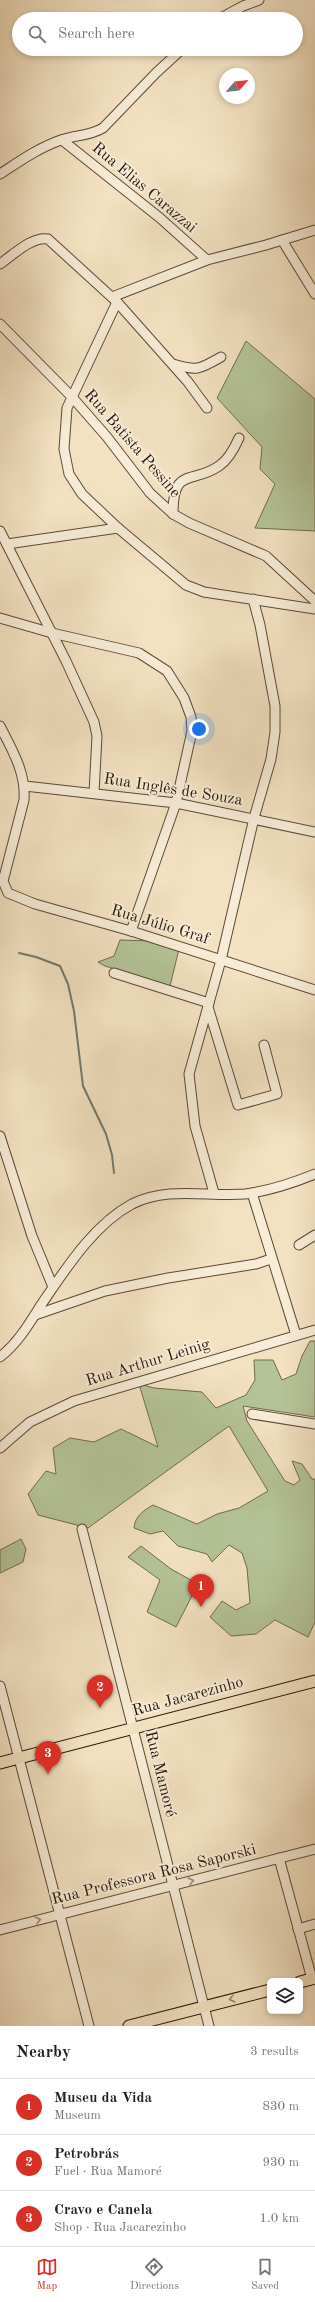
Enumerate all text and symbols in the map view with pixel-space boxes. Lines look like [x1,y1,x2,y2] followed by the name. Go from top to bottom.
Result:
[12,12,303,56] search box
[26,23,48,45] icon: search
[58,27,135,42] text: Search here
[219,68,255,104] north arrow
[89,140,199,236] street label: Rua Elias Carazzai
[81,387,183,501] street label: Rua Batista Pessine
[189,719,209,739] your location
[102,771,244,809] street label: Rua Inglês de Souza
[109,902,212,948] street label: Rua Júlio Graf
[84,1336,212,1390] street label: Rua Arthur Leinig
[188,1574,214,1607] pin: 1
[131,1674,245,1720] street label: Rua Jacarezinho
[87,1675,113,1708] pin: 2
[142,1729,178,1819] street label: Rua Mamoré
[35,1741,61,1774] pin: 3
[50,1842,258,1908] street label: Rua Professora Rosa Saporski
[188,1877,194,1885] one-way arrow
[34,1916,41,1925] one-way arrow
[267,1978,303,2014] map controls
[267,1978,303,2014] button: layers
[229,1995,235,2003] one-way arrow
[16,2044,71,2061] text: Nearby
[250,2045,299,2058] text: 3 results
[54,2091,152,2106] text: Museu da Vida
[25,2100,33,2113] text: 1
[262,2100,299,2113] text: 830 m
[54,2109,101,2122] text: Museum
[54,2147,119,2162] text: Petrobrás
[25,2156,33,2169] text: 2
[262,2156,299,2169] text: 930 m
[54,2165,162,2178] text: Fuel · Rua Mamoré
[54,2203,153,2218] text: Cravo e Canela
[25,2212,33,2225] text: 3
[260,2212,299,2225] text: 1.0 km
[54,2221,186,2234] text: Shop · Rua Jacarezinho
[36,2256,58,2294] tab: Map
[130,2256,179,2294] tab: Directions
[251,2256,279,2294] tab: Saved

